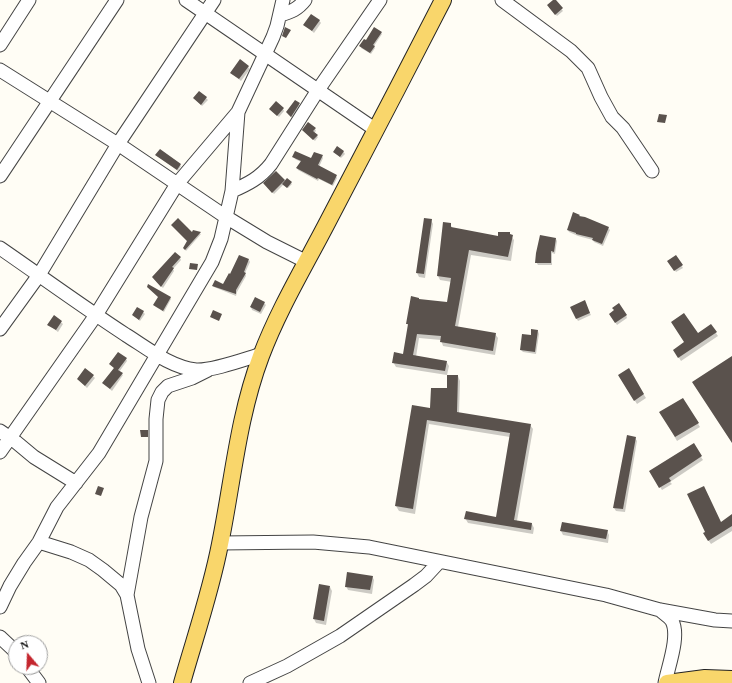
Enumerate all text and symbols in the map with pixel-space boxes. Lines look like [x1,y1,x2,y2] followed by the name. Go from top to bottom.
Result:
[8,635,48,675] north arrow
[19,638,30,652] text: N

